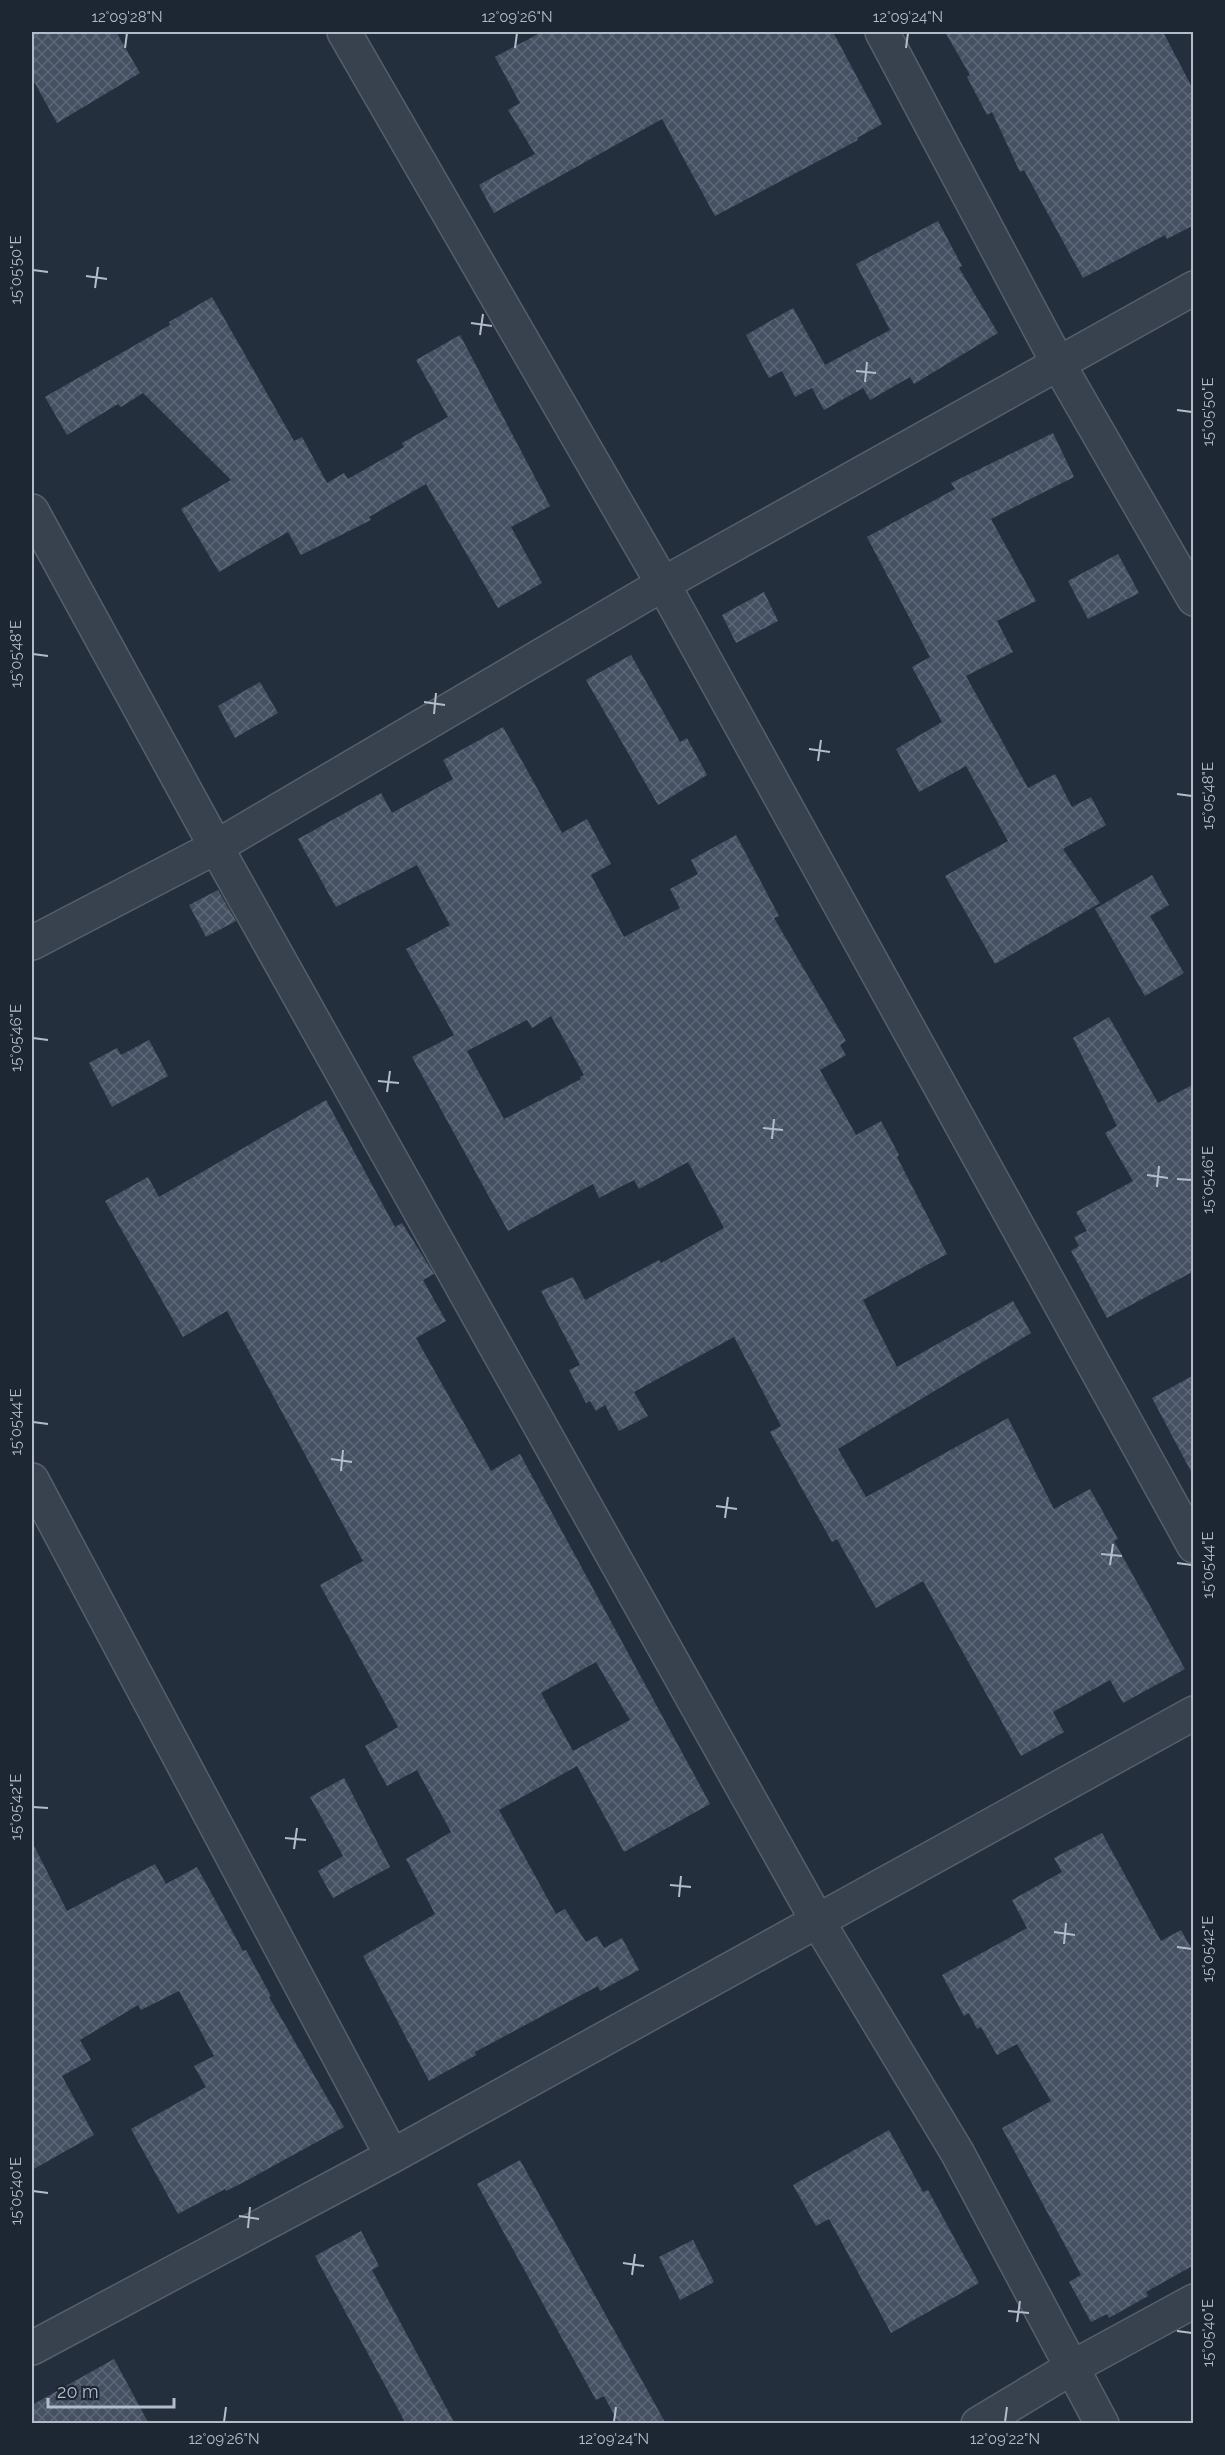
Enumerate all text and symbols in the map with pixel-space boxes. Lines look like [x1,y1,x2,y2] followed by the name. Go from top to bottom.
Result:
[91,8,163,26] text: 12°09'28"N
[481,8,553,26] text: 12°09'26"N
[873,8,943,26] text: 12°09'24"N
[7,235,25,305] text: 15°05'50"E
[1199,377,1217,447] text: 15°05'50"E
[7,620,25,688] text: 15°05'48"E
[1199,762,1217,830] text: 15°05'48"E
[7,1004,25,1072] text: 15°05'46"E
[1199,1146,1217,1214] text: 15°05'46"E
[7,1388,25,1456] text: 15°05'44"E
[1199,1531,1217,1599] text: 15°05'44"E
[7,1774,25,1841] text: 15°05'42"E
[1199,1916,1217,1983] text: 15°05'42"E
[7,2157,25,2225] text: 15°05'40"E
[1199,2299,1217,2367] text: 15°05'40"E
[48,2371,174,2409] scale bar
[57,2381,99,2402] text: 20 m
[188,2430,260,2448] text: 12°09'26"N
[579,2430,649,2448] text: 12°09'24"N
[970,2430,1040,2448] text: 12°09'22"N

